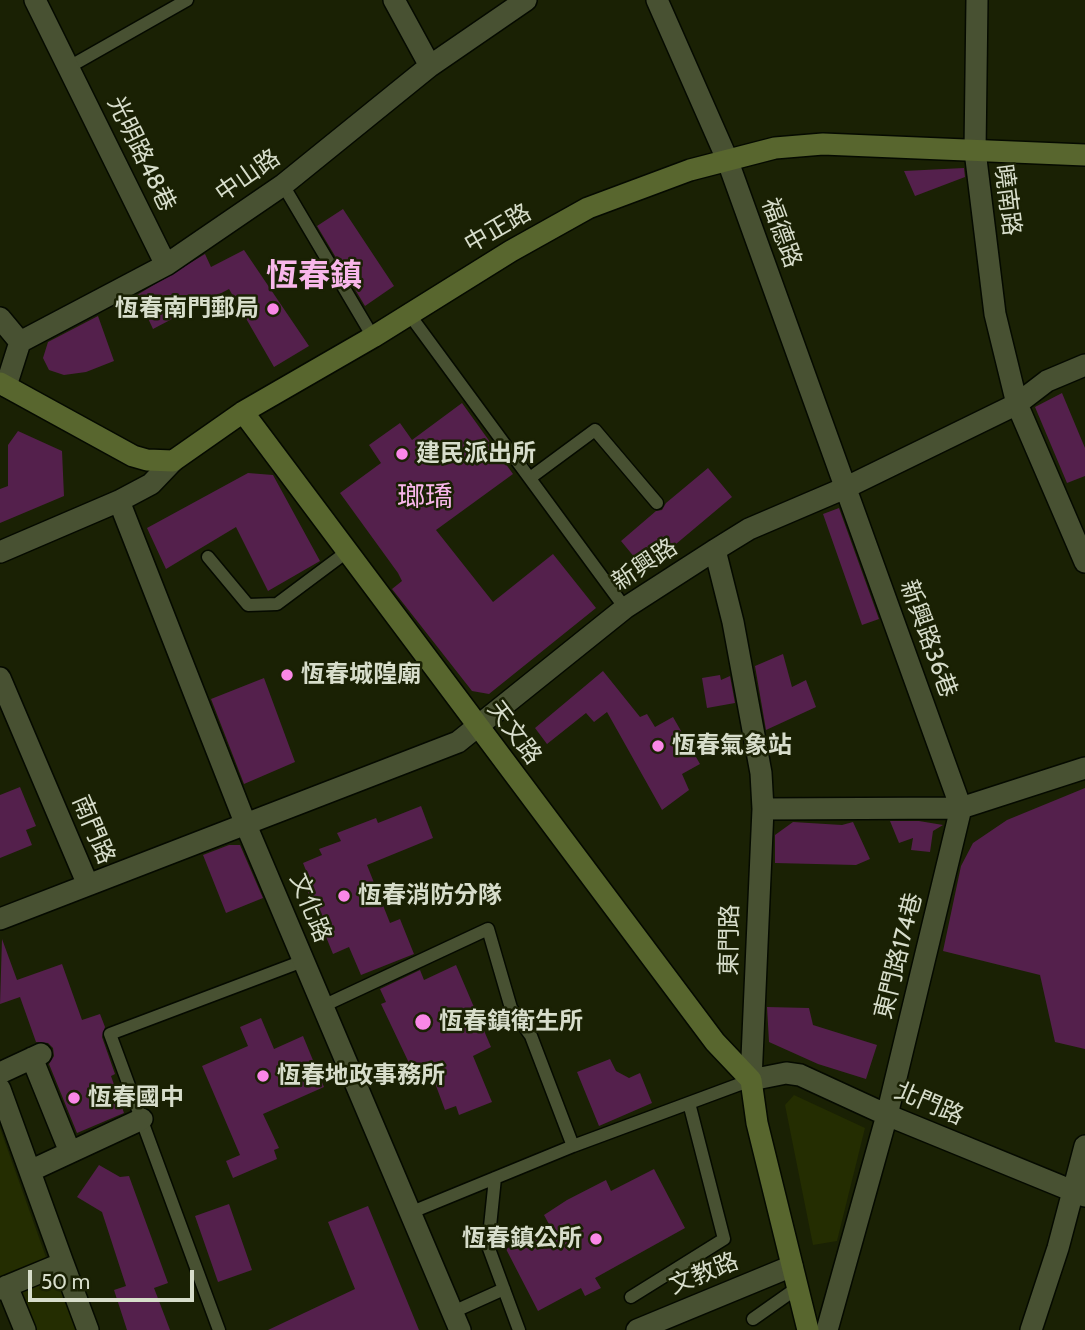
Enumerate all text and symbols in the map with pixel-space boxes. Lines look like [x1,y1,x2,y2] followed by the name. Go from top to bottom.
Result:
[101,92,181,216] street label: 光明路48巷
[210,144,286,208] street label: 中山路
[988,163,1026,237] street label: 曉南路
[755,194,807,272] street label: 福德路
[460,199,536,259] street label: 中正路
[266,258,362,296] district label: 恆春鎮
[115,295,259,323] place label: 恆春南門郵局
[265,301,281,317] marker: 恆春南門郵局
[416,440,536,468] place label: 建民派出所
[394,446,410,462] marker: 建民派出所
[397,481,453,515] district label: 瑯𤩝
[607,533,683,597] street label: 新興路
[893,576,963,702] street label: 新興路36巷
[301,661,421,689] place label: 恆春城隍廟
[279,667,295,683] marker: 恆春城隍廟
[481,696,547,770] street label: 天文路
[672,732,792,760] place label: 恆春氣象站
[650,738,666,754] marker: 恆春氣象站
[66,791,120,869] street label: 南門路
[283,869,337,947] street label: 文化路
[358,882,502,910] place label: 恆春消防分隊
[336,888,352,904] marker: 恆春消防分隊
[869,890,929,1022] street label: 東門路174巷
[715,904,745,976] street label: 東門路
[439,1008,583,1036] place label: 恆春鎮衛生所
[413,1012,433,1032] marker: 恆春鎮衛生所
[277,1062,445,1090] place label: 恆春地政事務所
[255,1068,271,1084] marker: 恆春地政事務所
[890,1077,968,1131] street label: 北門路
[88,1084,184,1112] place label: 恆春國中
[66,1090,82,1106] marker: 恆春國中
[462,1225,582,1253] place label: 恆春鎮公所
[588,1231,604,1247] marker: 恆春鎮公所
[665,1247,743,1301] street label: 文教路
[32,1256,198,1300] scale bar
[41,1269,90,1294] text: 50 m

